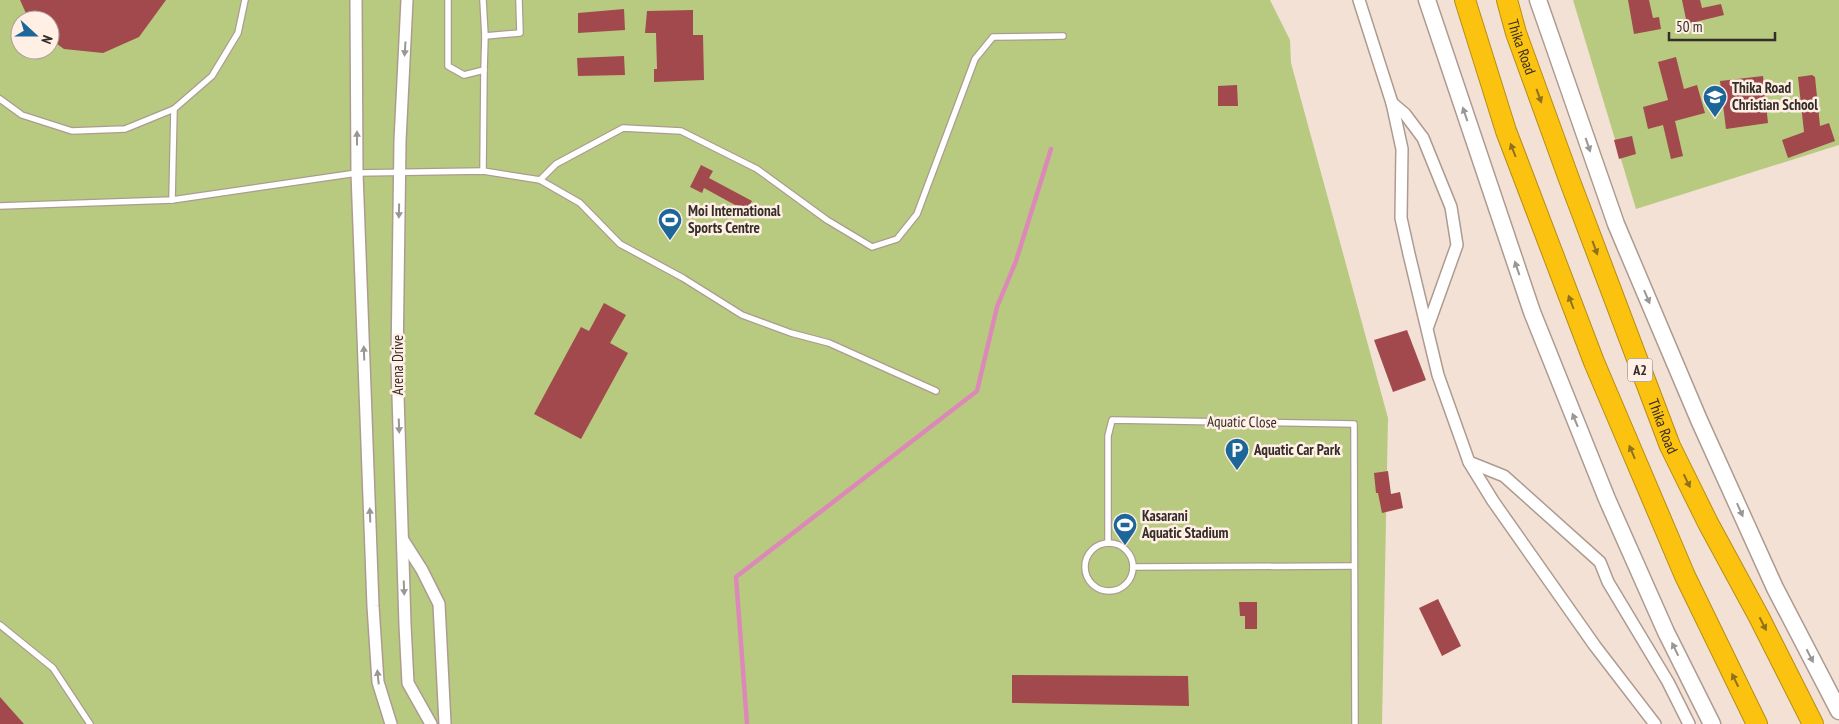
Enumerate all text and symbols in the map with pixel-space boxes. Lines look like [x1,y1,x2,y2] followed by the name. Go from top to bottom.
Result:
[10,10,60,60] north arrow
[1669,10,1775,42] scale bar
[1504,17,1540,77] street label: Thika Road
[1676,17,1702,36] text: 50 m
[37,33,57,46] text: N
[400,41,408,57] one-way arrow
[1732,78,1818,114] place label: Thika Road Christian School
[1702,84,1728,118] school or university icon: Thika Road Christian School
[1535,89,1543,104] one-way arrow
[1461,106,1469,121] one-way arrow
[353,130,361,146] one-way arrow
[1584,138,1592,153] one-way arrow
[1509,142,1517,157] one-way arrow
[688,201,781,237] place label: Moi International Sports Centre
[395,203,403,219] one-way arrow
[657,207,683,241] sports icon: Moi International Sports Centre
[1592,241,1599,256] one-way arrow
[1513,260,1521,275] one-way arrow
[1643,290,1651,304] one-way arrow
[1567,294,1575,309] one-way arrow
[388,335,407,395] street label: Arena Drive
[360,344,368,360] one-way arrow
[1628,358,1652,382] road number: A2
[1644,396,1682,457] street label: Thika Road
[1207,411,1277,432] street label: Aquatic Close
[1571,412,1579,427] one-way arrow
[395,418,403,434] one-way arrow
[1224,437,1250,471] parking icon: Aquatic Car Park
[1253,440,1341,459] place label: Aquatic Car Park
[1628,445,1636,459] one-way arrow
[1683,473,1691,488] one-way arrow
[1736,503,1744,517] one-way arrow
[1141,506,1228,542] place label: Kasarani Aquatic Stadium
[365,507,373,523] one-way arrow
[1112,512,1138,546] sports icon: Kasarani Aquatic Stadium
[400,581,408,597] one-way arrow
[1759,617,1767,632] one-way arrow
[1671,642,1679,656] one-way arrow
[1806,649,1814,663] one-way arrow
[374,669,382,685] one-way arrow
[1731,673,1739,687] one-way arrow

